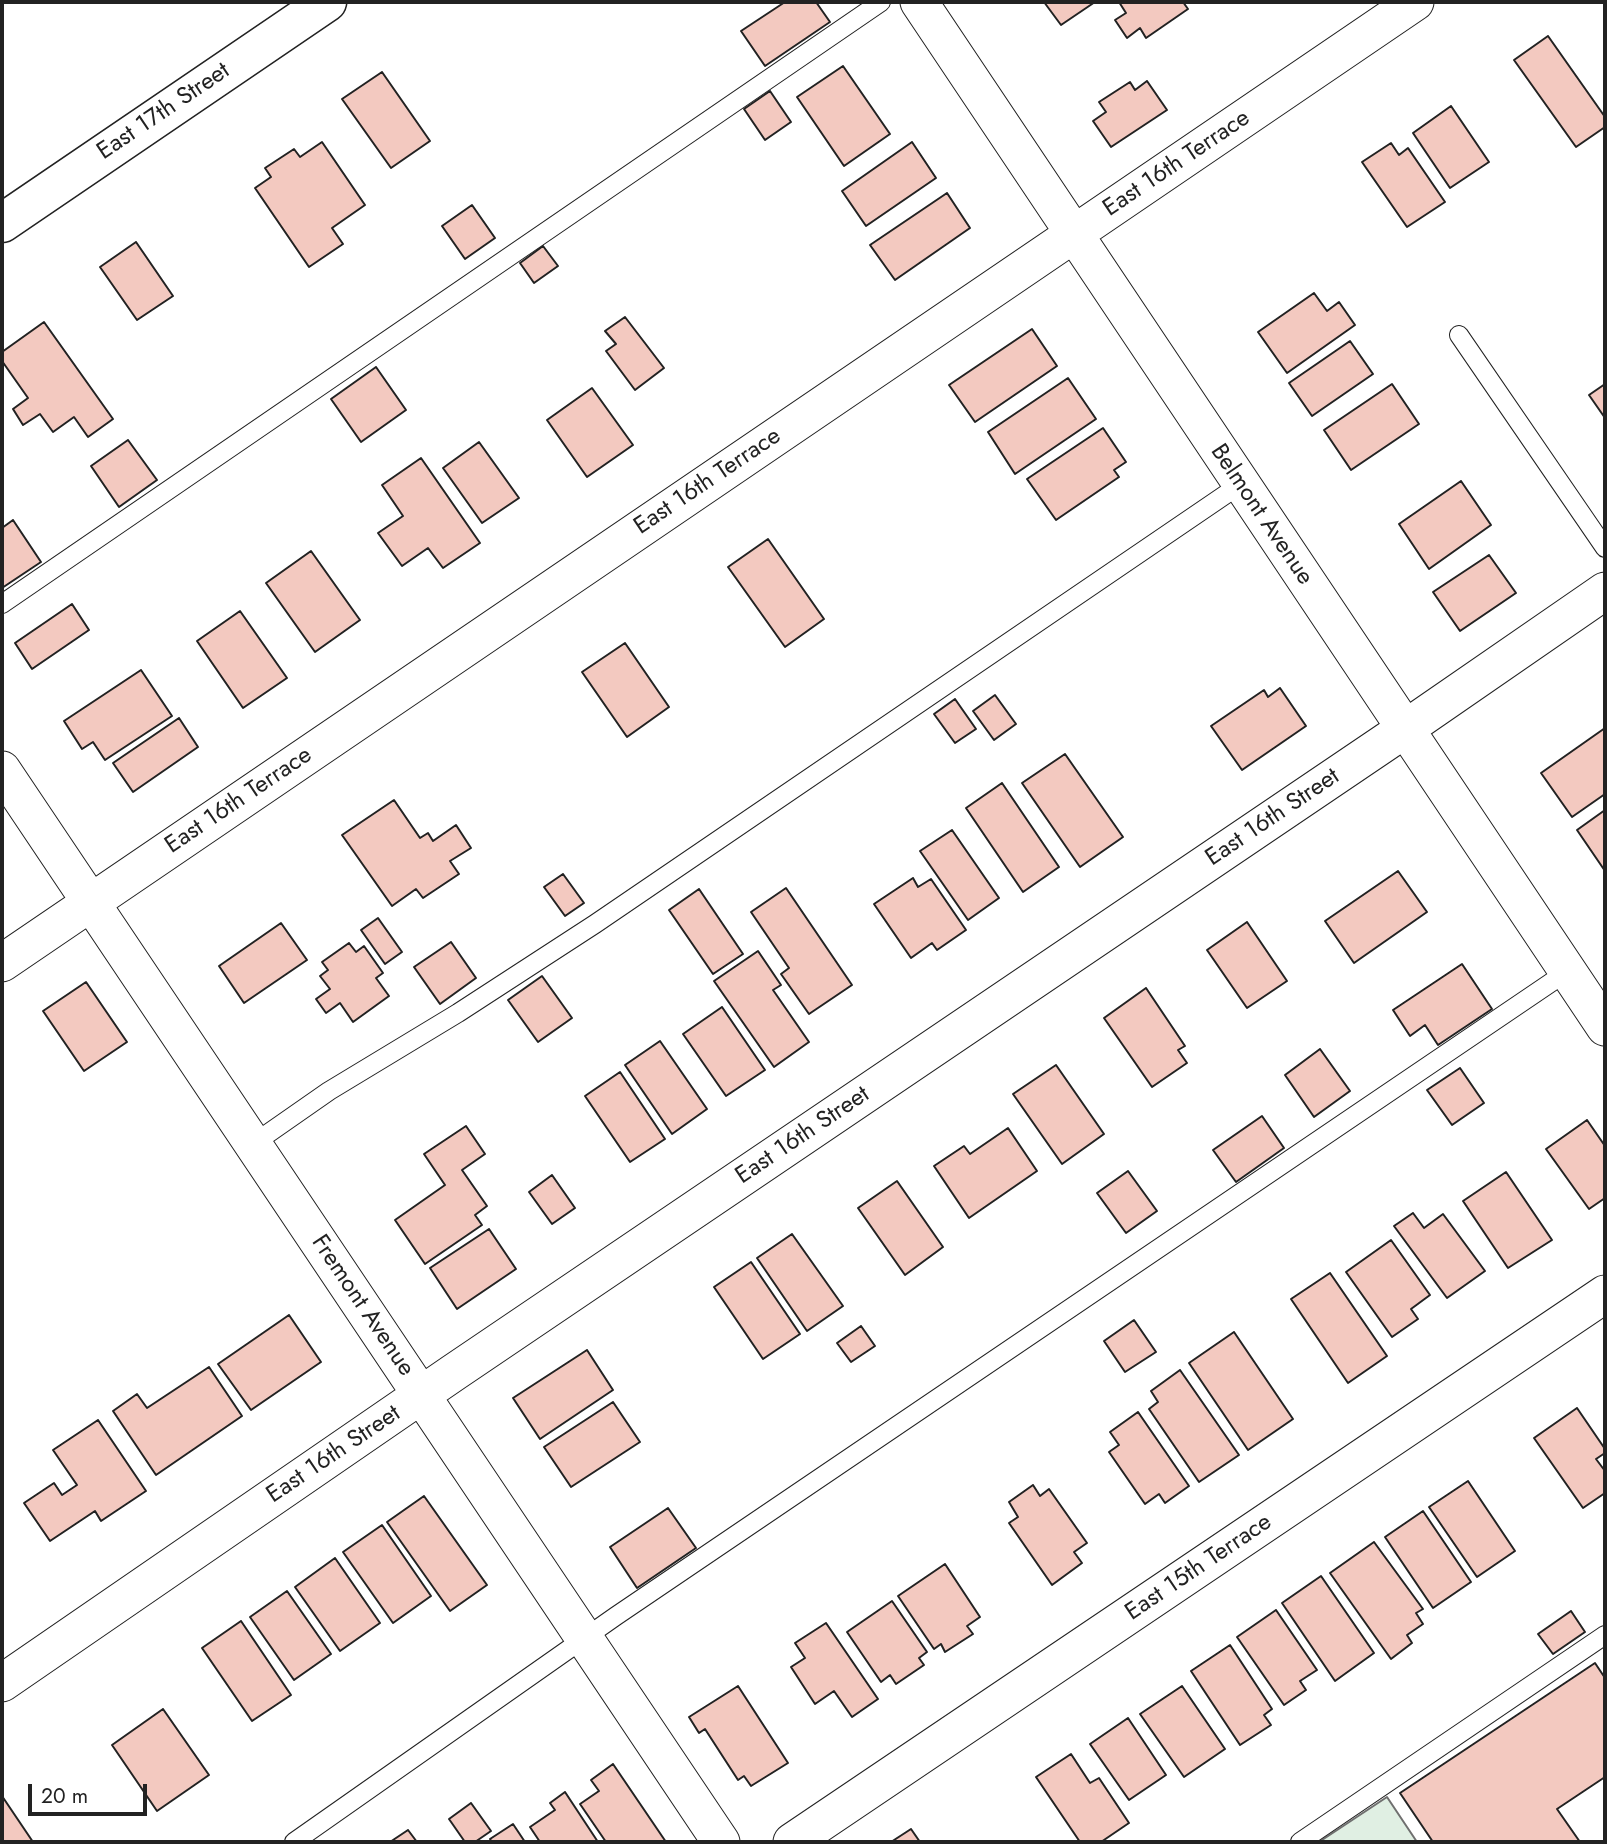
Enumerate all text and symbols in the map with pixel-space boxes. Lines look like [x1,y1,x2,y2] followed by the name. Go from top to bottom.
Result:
[92,57,236,167] street label: East 17th Street
[1098,104,1256,224] street label: East 16th Terrace
[629,422,787,542] street label: East 16th Terrace
[1203,439,1319,591] street label: Belmont Avenue
[160,741,318,861] street label: East 16th Terrace
[1201,763,1345,873] street label: East 16th Street
[731,1081,875,1191] street label: East 16th Street
[304,1230,420,1382] street label: Fremont Avenue
[262,1400,406,1510] street label: East 16th Street
[1120,1508,1278,1628] street label: East 15th Terrace
[32,1770,150,1814] scale bar
[41,1781,88,1811] text: 20 m

